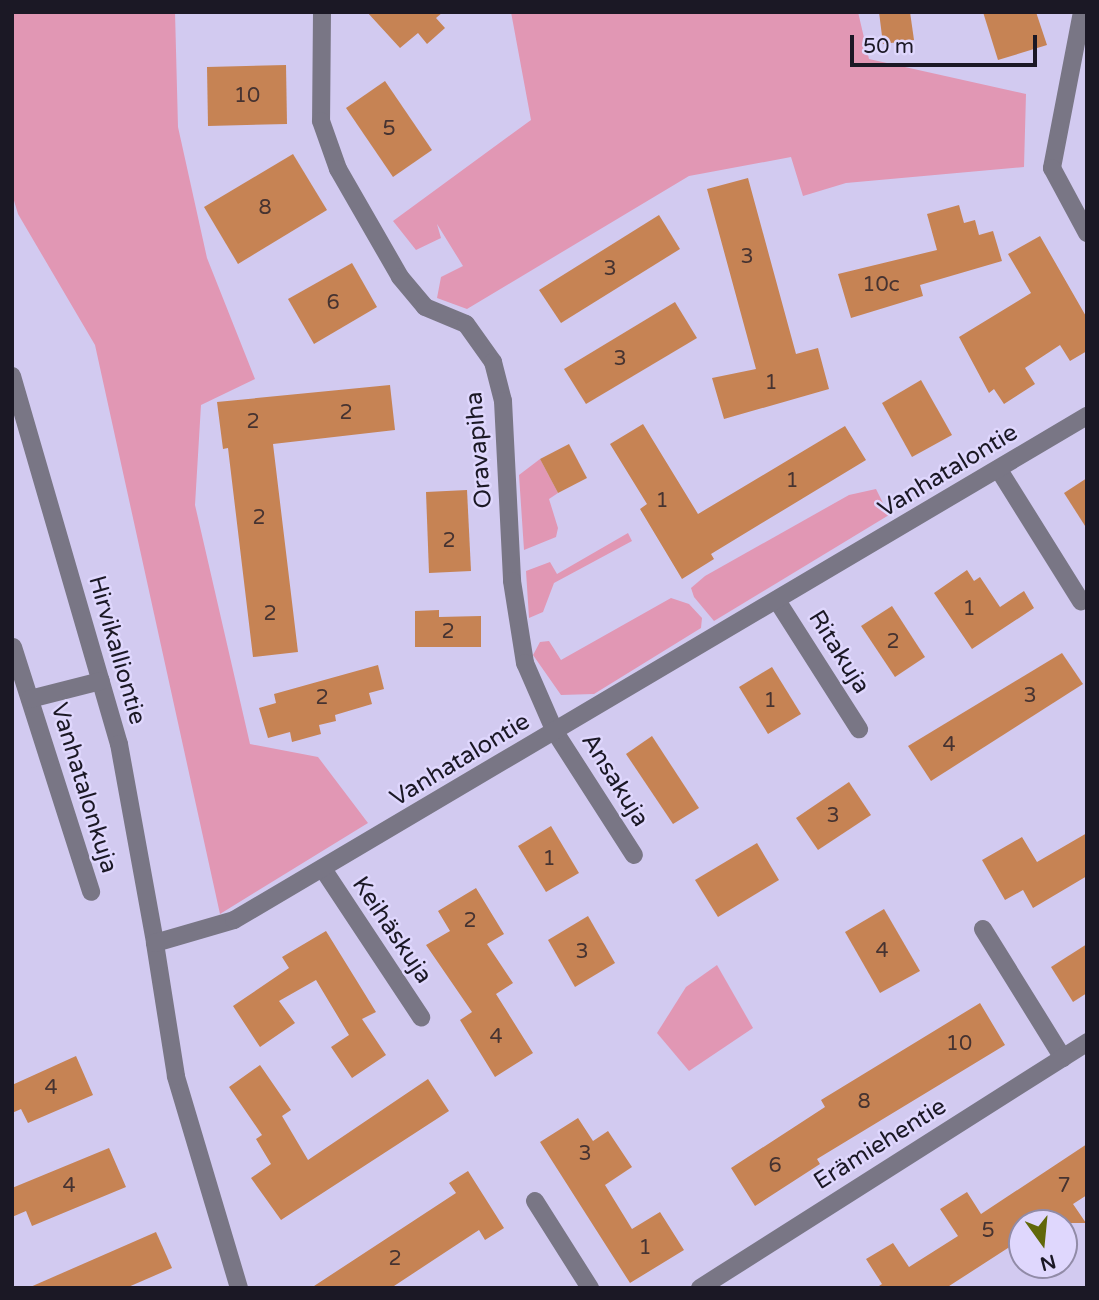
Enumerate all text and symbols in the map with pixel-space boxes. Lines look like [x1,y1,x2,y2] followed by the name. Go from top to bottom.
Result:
[854,21,1041,65] scale bar
[863,34,914,59] text: 50 m
[234,83,260,109] house number: 10
[382,116,396,142] house number: 5
[258,195,272,221] house number: 8
[740,244,754,270] house number: 3
[603,256,617,282] house number: 3
[862,272,900,298] house number: 10c
[326,290,340,316] house number: 6
[613,346,627,372] house number: 3
[764,370,778,396] house number: 1
[460,390,498,510] street label: Oravapiha
[339,400,353,426] house number: 2
[246,409,260,435] house number: 2
[873,418,1023,524] street label: Vanhatalontie
[785,468,799,494] house number: 1
[655,488,669,514] house number: 1
[252,505,266,531] house number: 2
[442,528,456,554] house number: 2
[82,572,152,728] street label: Hirvikalliontie
[962,596,976,622] house number: 1
[263,601,277,627] house number: 2
[802,605,876,699] street label: Ritakuja
[441,619,455,645] house number: 2
[886,629,900,655] house number: 2
[1023,683,1037,709] house number: 3
[315,685,329,711] house number: 2
[763,688,777,714] house number: 1
[44,699,124,877] street label: Vanhatalonkuja
[385,707,535,813] street label: Vanhatalontie
[575,728,655,832] street label: Ansakuja
[942,732,956,758] house number: 4
[826,803,840,829] house number: 3
[542,846,556,872] house number: 1
[346,871,438,989] street label: Keihäskuja
[463,908,477,934] house number: 2
[875,938,889,964] house number: 4
[575,939,589,965] house number: 3
[489,1024,503,1050] house number: 4
[946,1031,972,1057] house number: 10
[44,1075,58,1101] house number: 4
[857,1089,871,1115] house number: 8
[808,1092,952,1196] street label: Erämiehentie
[578,1141,592,1167] house number: 3
[768,1153,782,1179] house number: 6
[62,1173,76,1199] house number: 4
[1057,1173,1071,1199] house number: 7
[1008,1209,1078,1279] north arrow
[981,1218,995,1244] house number: 5
[638,1235,652,1261] house number: 1
[388,1246,402,1272] house number: 2
[1038,1250,1058,1275] text: N

